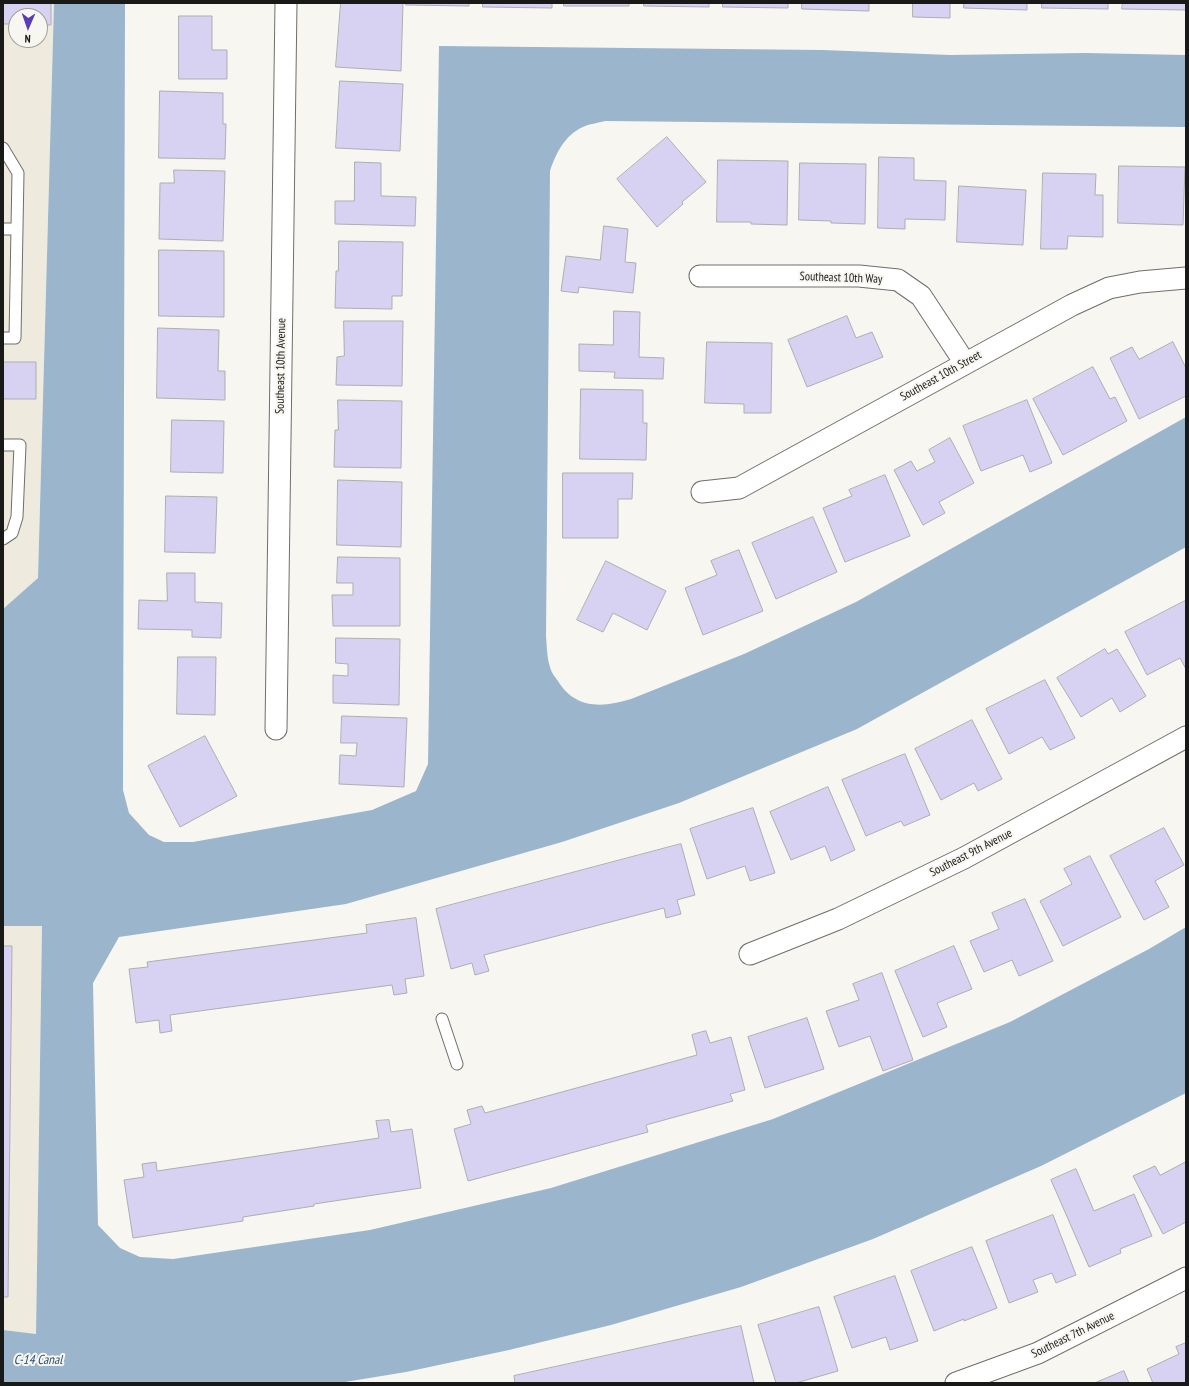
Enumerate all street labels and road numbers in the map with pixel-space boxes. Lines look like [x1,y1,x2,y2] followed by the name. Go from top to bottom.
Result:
[799,269,883,287] street label: Southeast 10th Way
[273,318,289,414] street label: Southeast 10th Avenue
[898,348,984,404] street label: Southeast 10th Street
[927,826,1015,880] street label: Southeast 9th Avenue
[1029,1309,1117,1361] street label: Southeast 7th Avenue

